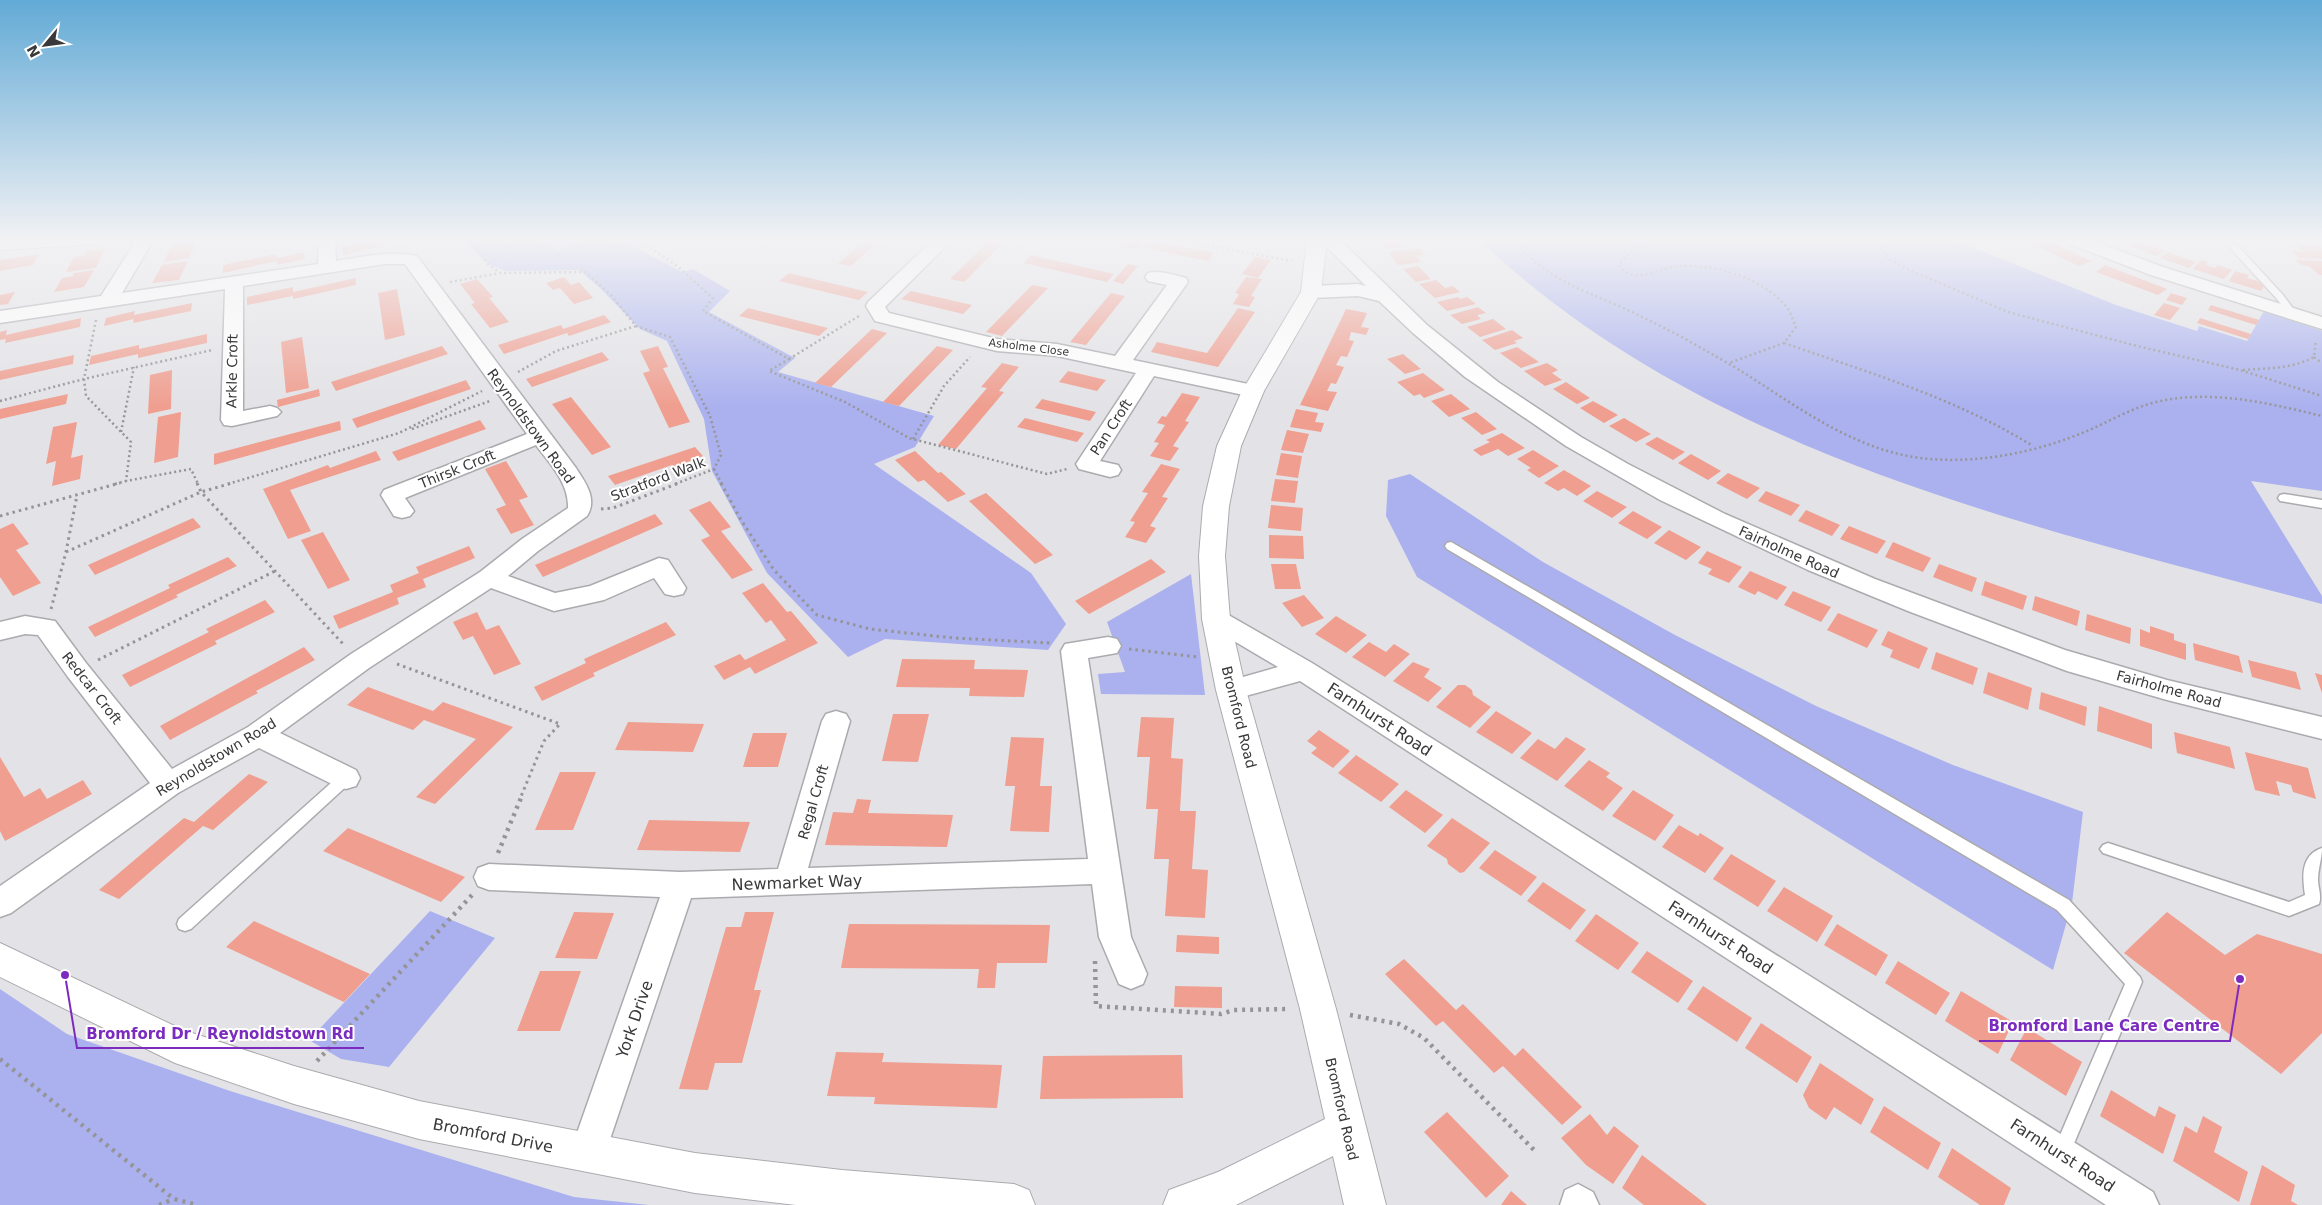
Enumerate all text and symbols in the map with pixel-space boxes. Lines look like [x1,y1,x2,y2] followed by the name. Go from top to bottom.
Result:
[20,20,70,70] north arrow
[24,42,43,60] text: N
[223,333,241,408] street label: Arkle Croft
[988,336,1070,359] street label: Asholme Close
[484,366,578,486] street label: Reynoldstown Road
[1087,396,1135,458] street label: Pan Croft
[416,446,498,492] street label: Thirsk Croft
[608,453,708,504] street label: Stratford Walk
[1736,523,1842,581] street label: Fairholme Road
[59,649,125,728] street label: Redcar Croft
[1219,664,1259,770] street label: Bromford Road
[2115,667,2223,711] street label: Fairholme Road
[1324,679,1436,760] street label: Farnhurst Road
[153,715,279,799] street label: Reynoldstown Road
[795,762,832,841] street label: Regal Croft
[731,871,863,894] street label: Newmarket Way
[1665,897,1777,978] street label: Farnhurst Road
[612,978,657,1062] street label: York Drive
[1979,1011,2230,1041] callout: Bromford Lane Care Centre
[1988,1017,2220,1035] text: Bromford Lane Care Centre
[77,1018,364,1048] callout: Bromford Dr / Reynoldstown Rd
[86,1025,354,1043] text: Bromford Dr / Reynoldstown Rd
[1322,1056,1362,1162] street label: Bromford Road
[431,1115,555,1156] street label: Bromford Drive
[2007,1115,2119,1196] street label: Farnhurst Road

